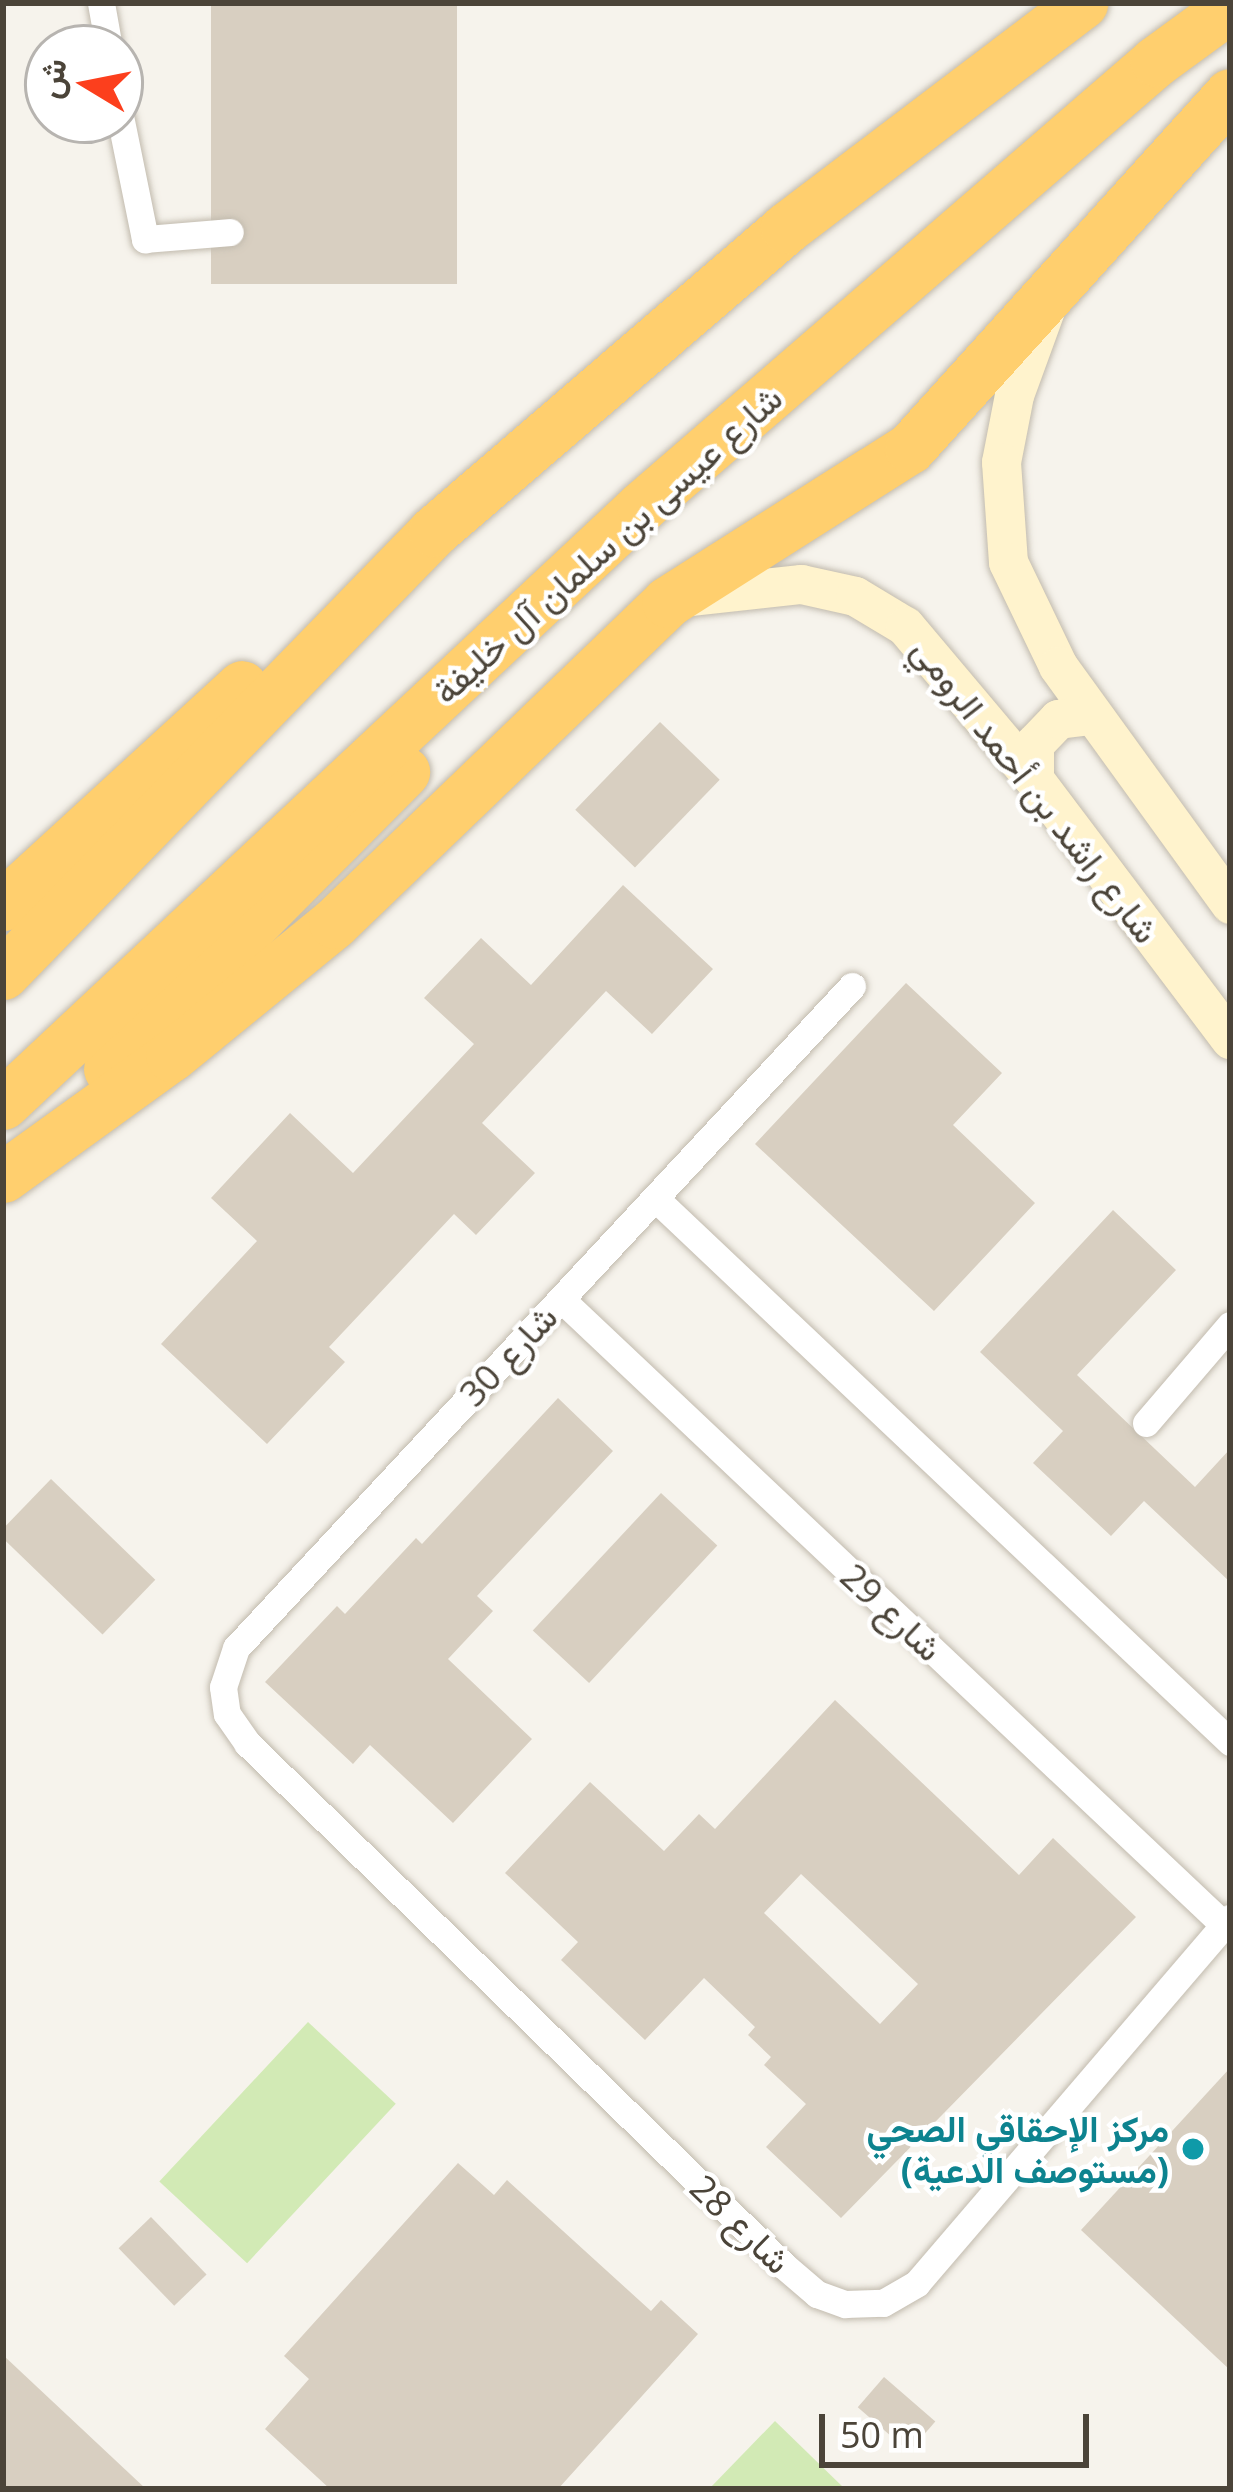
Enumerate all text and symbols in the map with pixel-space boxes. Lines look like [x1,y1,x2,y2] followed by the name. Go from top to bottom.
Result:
[24,24,144,144] north arrow
[25,55,77,102] text: ش
[424,376,790,712] street label: شارع عيسى بن سلمان آل خليفة
[903,629,1169,951] street label: شارع راشد بن أحمد الرومي
[450,1295,566,1415] street label: شارع 30
[832,1554,952,1670] street label: شارع 29
[866,2106,1169,2191] place label: مركز الإحقاقي الصحي (مستوصف الدعية)
[1180,2136,1206,2162] marker: مركز الإحقاقي الصحي (مستوصف الدعية)
[682,2166,800,2282] street label: شارع 28
[825,2390,1095,2464] scale bar
[840,2410,924,2459] text: 50 m

